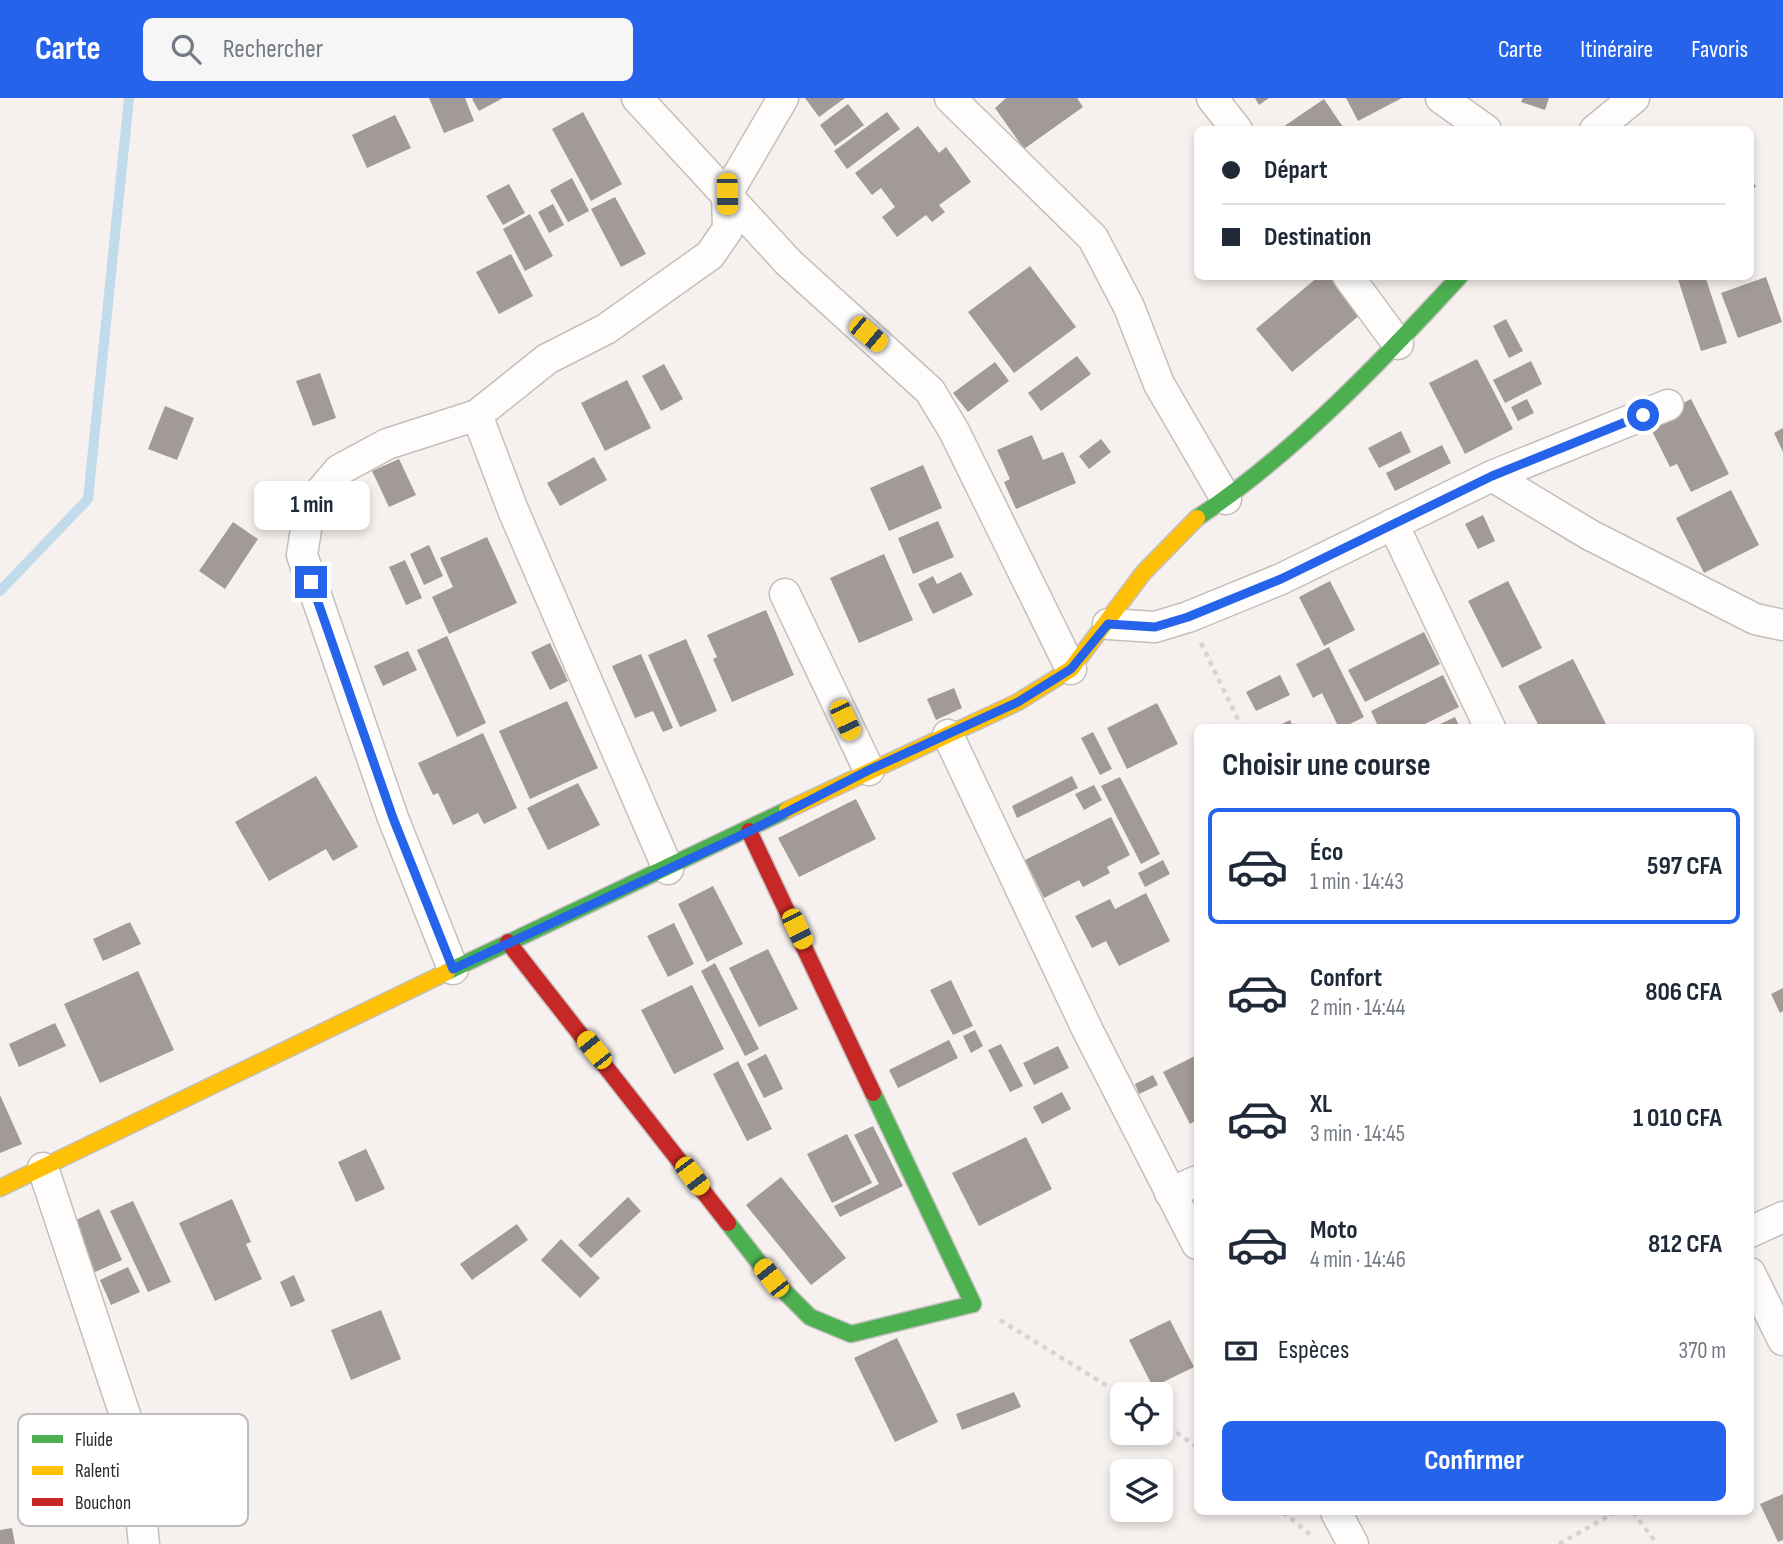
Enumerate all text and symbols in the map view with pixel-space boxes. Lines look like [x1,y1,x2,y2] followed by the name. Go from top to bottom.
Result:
[143,18,633,81] search box
[35,29,101,69] text: Carte
[167,30,205,68] icon: search
[223,34,323,65] text: Rechercher
[1498,35,1542,64] text: Carte
[1580,35,1653,64] text: Itinéraire
[1691,35,1748,64] text: Favoris
[1264,155,1327,186] text: Départ
[717,173,738,215] car
[1264,222,1371,253] text: Destination
[846,312,891,356] car
[1627,399,1659,431] route start
[253,480,369,530] callout: 1 min
[291,491,333,519] text: 1 min
[295,566,327,598] route end
[827,697,864,743] car
[1222,746,1431,785] text: Choisir une course
[1226,835,1289,898] icon: car
[1310,837,1343,868] text: Éco
[1647,851,1722,882] text: 597 CFA
[1310,868,1404,896] text: 1 min · 14:43
[779,906,816,952] car
[1226,961,1289,1024] icon: car
[1310,963,1382,994] text: Confort
[1645,977,1722,1008] text: 806 CFA
[1310,994,1405,1022] text: 2 min · 14:44
[573,1027,616,1073] car
[1226,1087,1289,1150] icon: car
[1310,1089,1332,1120] text: XL
[1633,1103,1722,1134] text: 1 010 CFA
[1310,1120,1405,1148] text: 3 min · 14:45
[671,1153,714,1199] car
[1226,1213,1289,1276] icon: car
[1310,1215,1358,1246] text: Moto
[1648,1229,1722,1260] text: 812 CFA
[1310,1246,1406,1274] text: 4 min · 14:46
[750,1255,793,1301] car
[1222,1332,1260,1370] icon: cash
[1278,1335,1349,1366] text: Espèces
[1679,1337,1726,1365] text: 370 m
[1110,1382,1173,1522] map controls
[1110,1382,1173,1445] button: locate
[18,1414,248,1526] legend
[1222,1421,1726,1501] button: Confirmer
[75,1429,113,1452] text: Fluide
[1110,1459,1173,1522] button: layers
[75,1460,120,1483] text: Ralenti
[75,1492,131,1515] text: Bouchon

